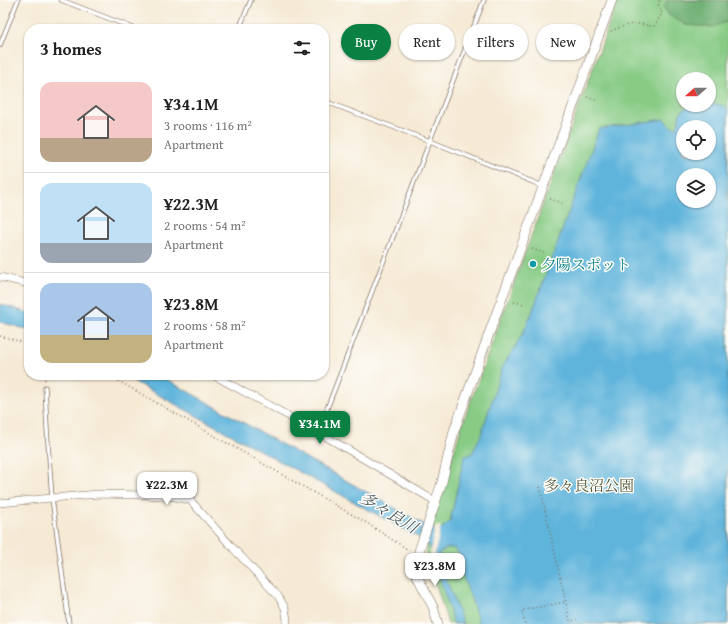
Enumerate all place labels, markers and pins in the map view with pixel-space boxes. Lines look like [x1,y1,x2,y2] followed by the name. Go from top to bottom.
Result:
[541,254,631,275] place label: 夕陽スポット
[528,259,538,269] marker: 夕陽スポット
[287,411,353,445] pin: ¥34.1M
[134,472,200,506] pin: ¥22.3M
[402,553,468,587] pin: ¥23.8M

